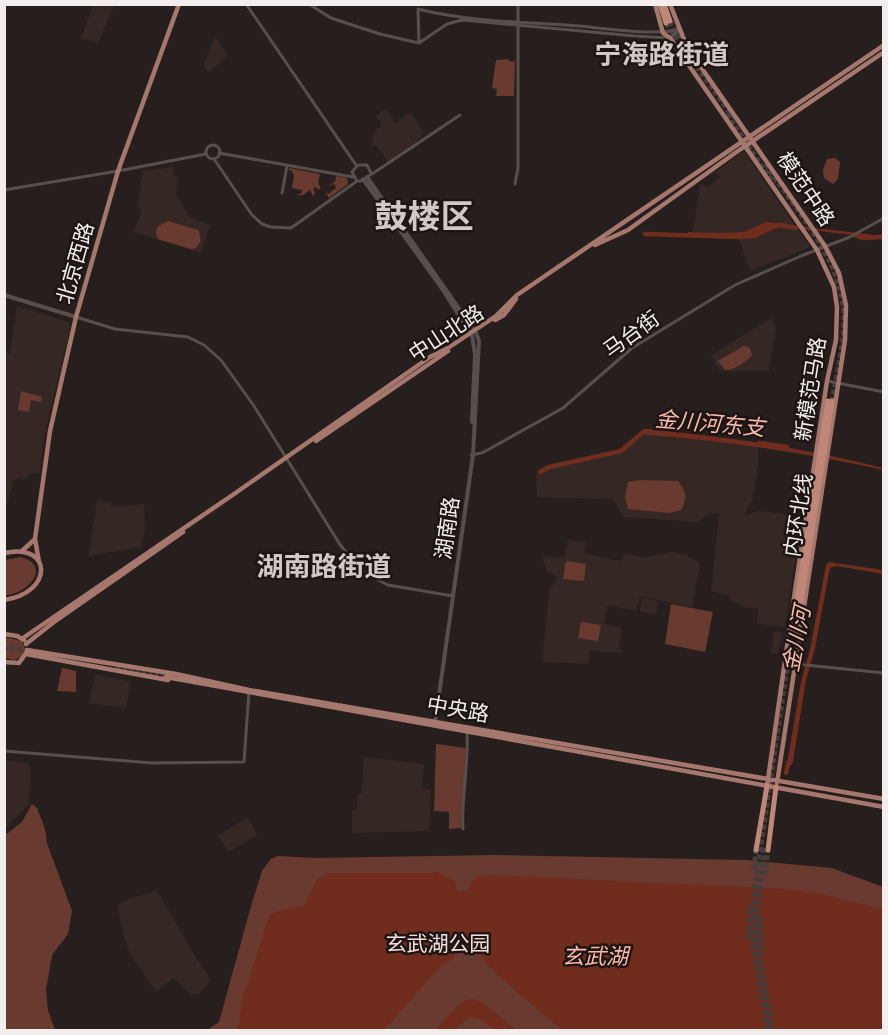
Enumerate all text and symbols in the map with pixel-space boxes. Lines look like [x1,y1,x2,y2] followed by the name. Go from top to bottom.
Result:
[595,38,730,71] district label: 宁海路街道
[772,147,840,231] street label: 模范中路
[375,196,474,236] district label: 鼓楼区
[51,219,99,307] street label: 北京西路
[404,300,488,366] street label: 中山北路
[598,305,664,363] street label: 马台街
[789,335,831,443] street label: 新模范马路
[654,405,769,441] water label: 金川河东支
[779,472,817,558] street label: 内环北线
[430,495,464,561] street label: 湖南路
[257,550,392,583] district label: 湖南路街道
[777,600,816,674] water label: 金川河
[425,691,491,727] street label: 中央路
[386,931,491,956] park label: 玄武湖公园
[562,943,631,969] water label: 玄武湖

